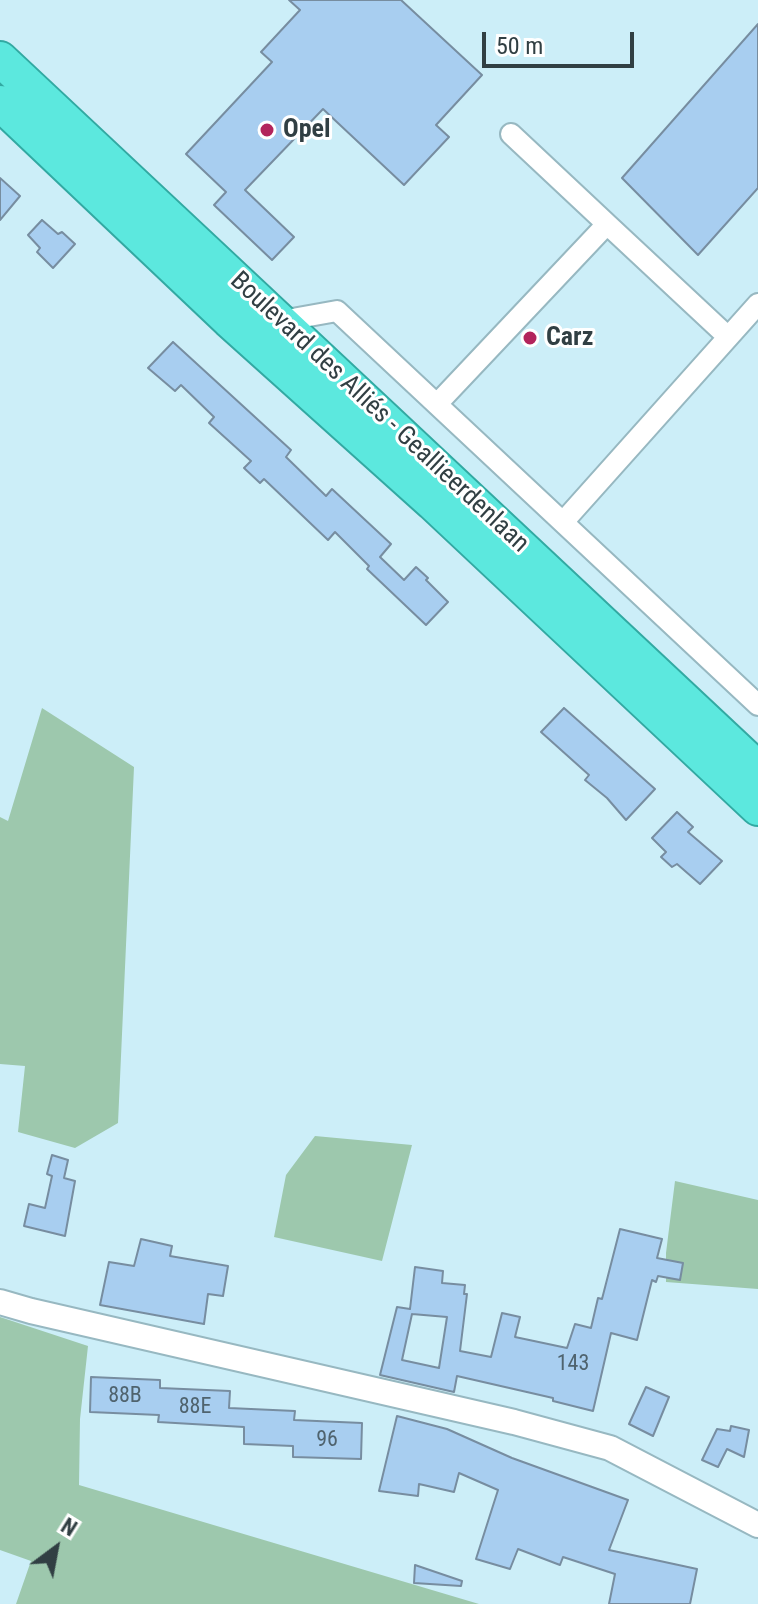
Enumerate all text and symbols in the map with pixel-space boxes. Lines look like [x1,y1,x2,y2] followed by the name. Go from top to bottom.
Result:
[486,16,638,66] scale bar
[496,32,543,60] text: 50 m
[283,114,331,146] place label: Opel
[258,121,276,139] marker: Opel
[223,266,535,560] street label: Boulevard des Alliés - Geallieerdenlaan
[546,322,593,354] place label: Carz
[521,329,539,347] marker: Carz
[557,1351,589,1377] house number: 143
[108,1383,142,1409] house number: 88B
[179,1394,211,1420] house number: 88E
[316,1427,338,1453] house number: 96
[16,1508,96,1588] north arrow
[57,1513,81,1541] text: N

